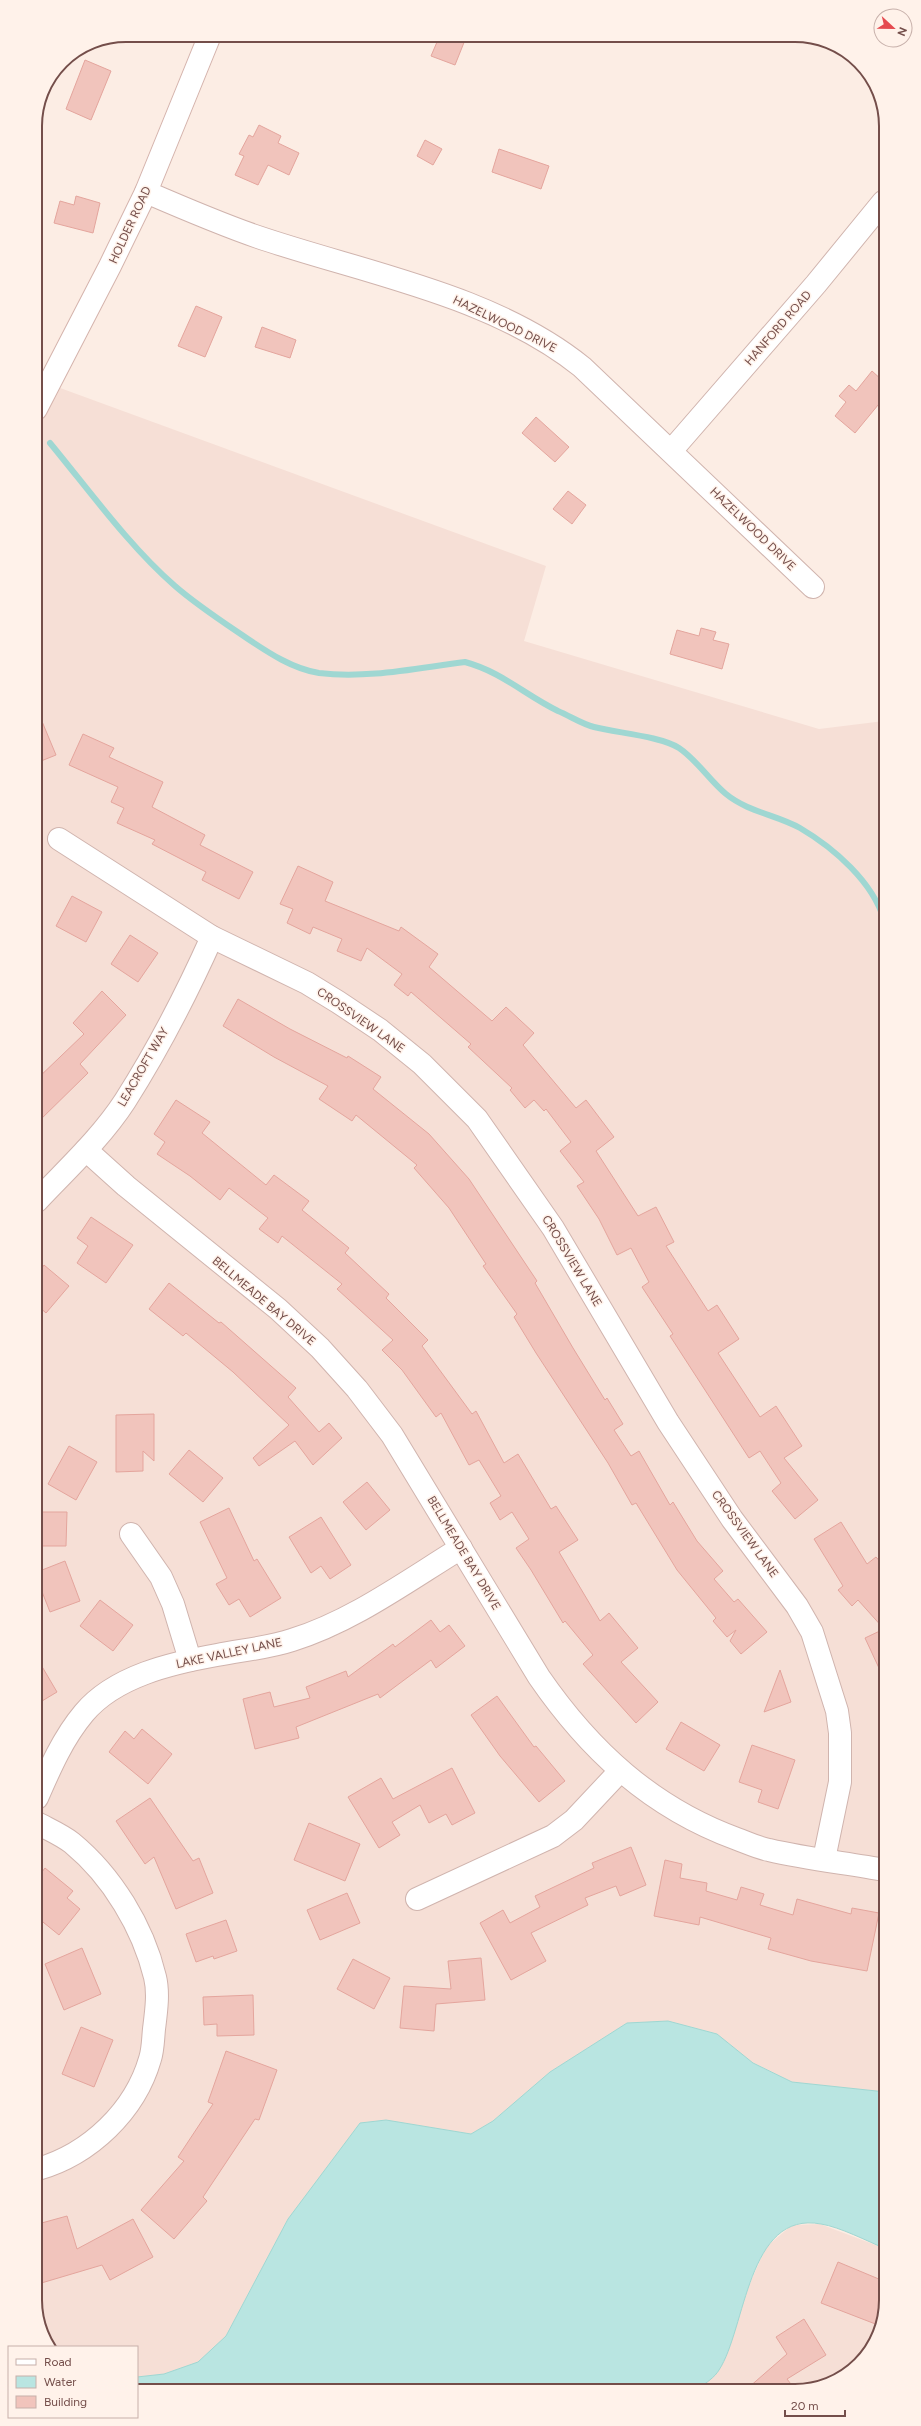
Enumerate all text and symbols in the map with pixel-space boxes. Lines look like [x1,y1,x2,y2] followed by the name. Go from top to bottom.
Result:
[873,8,913,48] north arrow
[894,25,909,38] text: N
[106,184,154,266] street label: HOLDER ROAD
[742,288,814,368] street label: HANFORD ROAD
[451,293,559,355] street label: HAZELWOOD DRIVE
[707,484,799,574] street label: HAZELWOOD DRIVE
[314,984,408,1056] street label: CROSSVIEW LANE
[115,1024,172,1109] street label: LEACROFT WAY
[539,1213,605,1309] street label: CROSSVIEW LANE
[209,1254,319,1348] street label: BELLMEADE BAY DRIVE
[709,1488,781,1580] street label: CROSSVIEW LANE
[424,1493,504,1613] street label: BELLMEADE BAY DRIVE
[175,1635,283,1671] street label: LAKE VALLEY LANE
[8,2346,138,2418] legend
[44,2355,72,2369] text: Road
[44,2375,76,2389] text: Water
[785,2392,845,2418] scale bar
[44,2395,87,2409] text: Building
[791,2399,819,2413] text: 20 m

